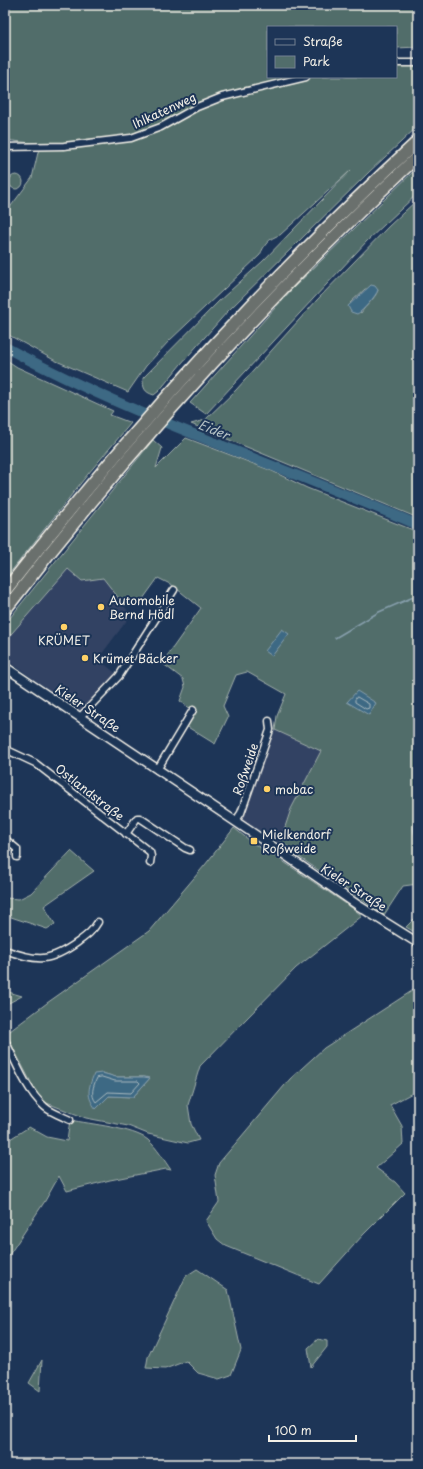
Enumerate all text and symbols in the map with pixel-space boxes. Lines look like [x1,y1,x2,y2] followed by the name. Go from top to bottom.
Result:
[267,26,397,78] legend
[303,32,343,50] text: Straße
[303,52,330,70] text: Park
[129,87,199,133] street label: Ihlkatenweg
[196,414,234,445] water label: Eider
[109,591,175,623] place label: Automobile Bernd Hödl
[96,602,106,612] marker: Automobile Bernd Hödl
[59,622,69,632] marker: KRÜMET
[38,631,91,649] place label: KRÜMET
[93,649,179,667] place label: Krümet Bäcker
[80,653,90,663] marker: Krümet Bäcker
[52,680,124,736] street label: Kieler Straße
[228,740,262,798] street label: Roßweide
[52,759,128,825] street label: Ostlandstraße
[275,780,313,798] place label: mobac
[262,784,272,794] marker: mobac
[262,825,332,857] place label: Mielkendorf Roßweide
[249,836,259,846] marker: Mielkendorf Roßweide
[318,859,390,915] street label: Kieler Straße
[269,1417,356,1443] scale bar
[275,1421,312,1439] text: 100 m

